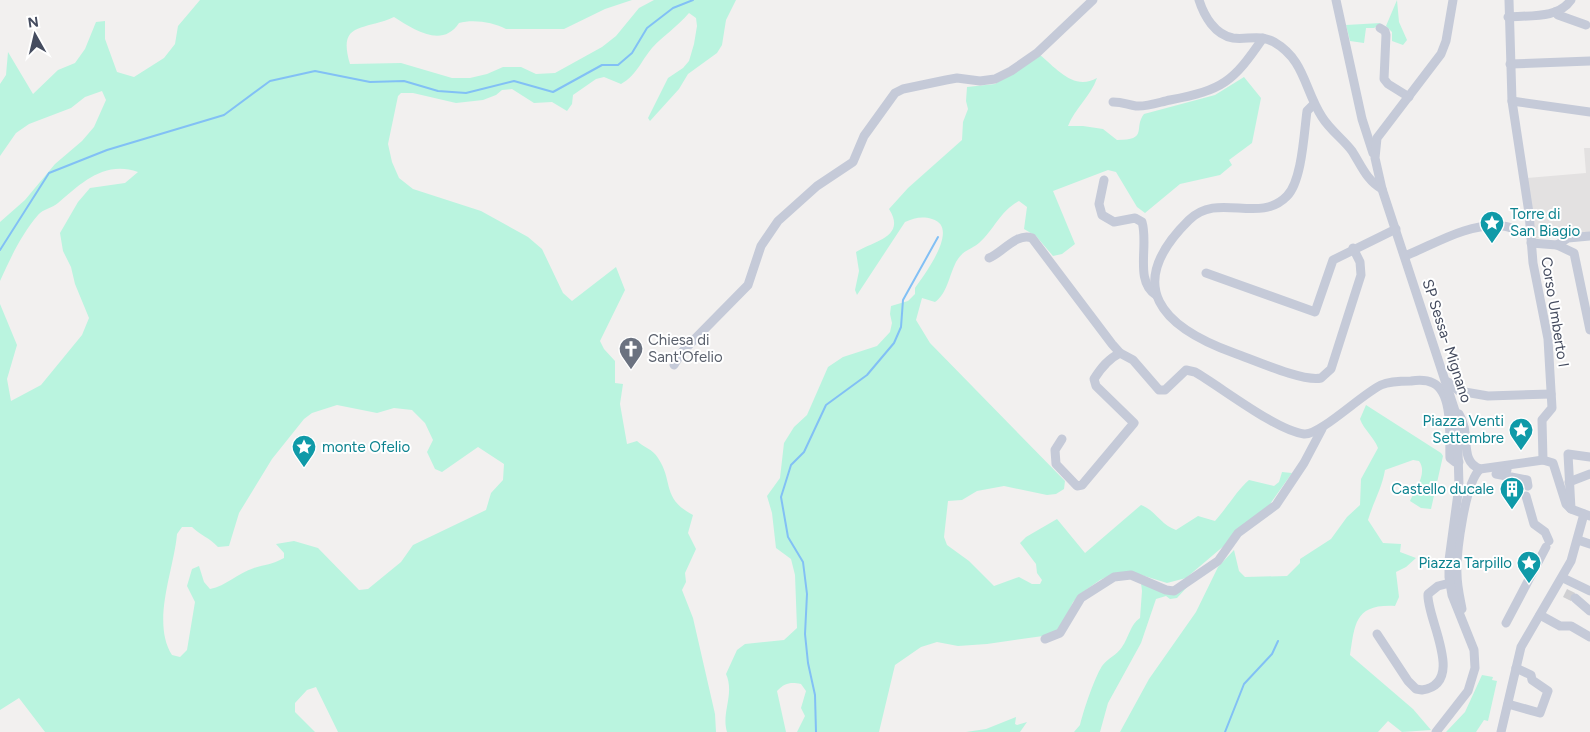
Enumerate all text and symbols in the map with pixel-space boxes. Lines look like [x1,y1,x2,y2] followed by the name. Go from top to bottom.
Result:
[10,10,60,60] north arrow
[27,13,40,32] text: N
[1510,205,1581,240] place label: Torre di San Biagio
[1479,210,1505,244] place icon: Torre di San Biagio
[1537,256,1573,368] street label: Corso Umberto I
[1419,277,1476,405] street label: SP Sessa- Mignano
[648,331,723,366] place label: Chiesa di Sant'Ofelio
[618,336,644,370] church icon: Chiesa di Sant'Ofelio
[1423,412,1504,447] place label: Piazza Venti Settembre
[1508,417,1534,451] place icon: Piazza Venti Settembre
[291,434,317,468] place icon: monte Ofelio
[322,438,410,456] place label: monte Ofelio
[1499,476,1525,510] building icon: Castello ducale
[1391,480,1494,498] place label: Castello ducale
[1516,550,1542,584] place icon: Piazza Tarpillo
[1418,554,1512,572] place label: Piazza Tarpillo

